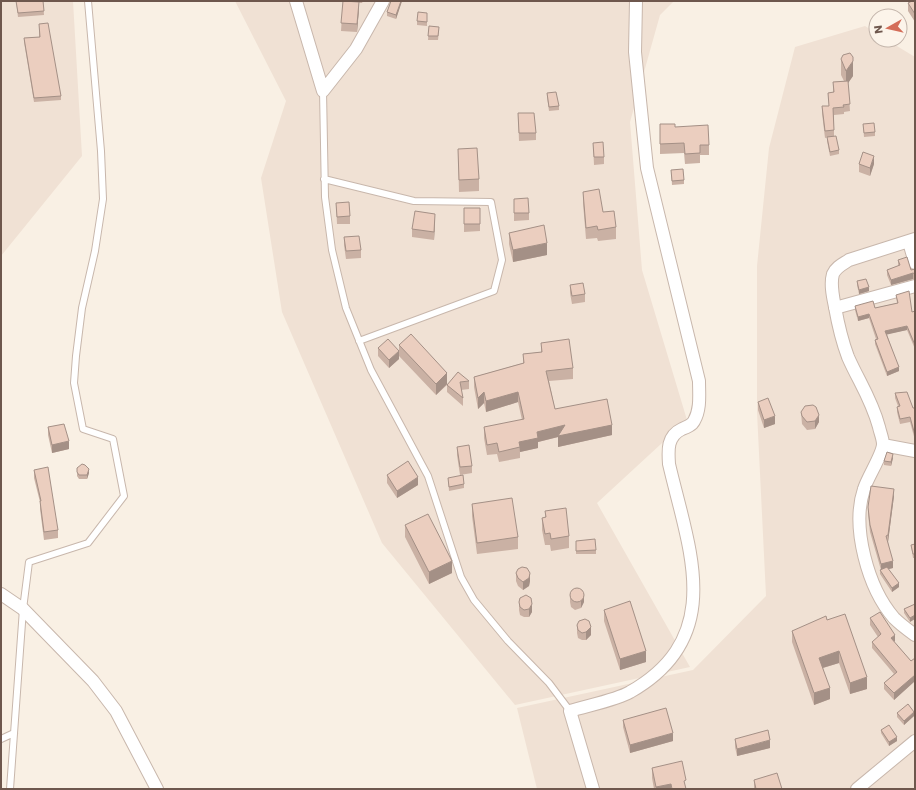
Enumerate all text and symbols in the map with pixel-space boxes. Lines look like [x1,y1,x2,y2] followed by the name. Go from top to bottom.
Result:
[868,8,908,48] north arrow
[870,24,887,35] text: N

